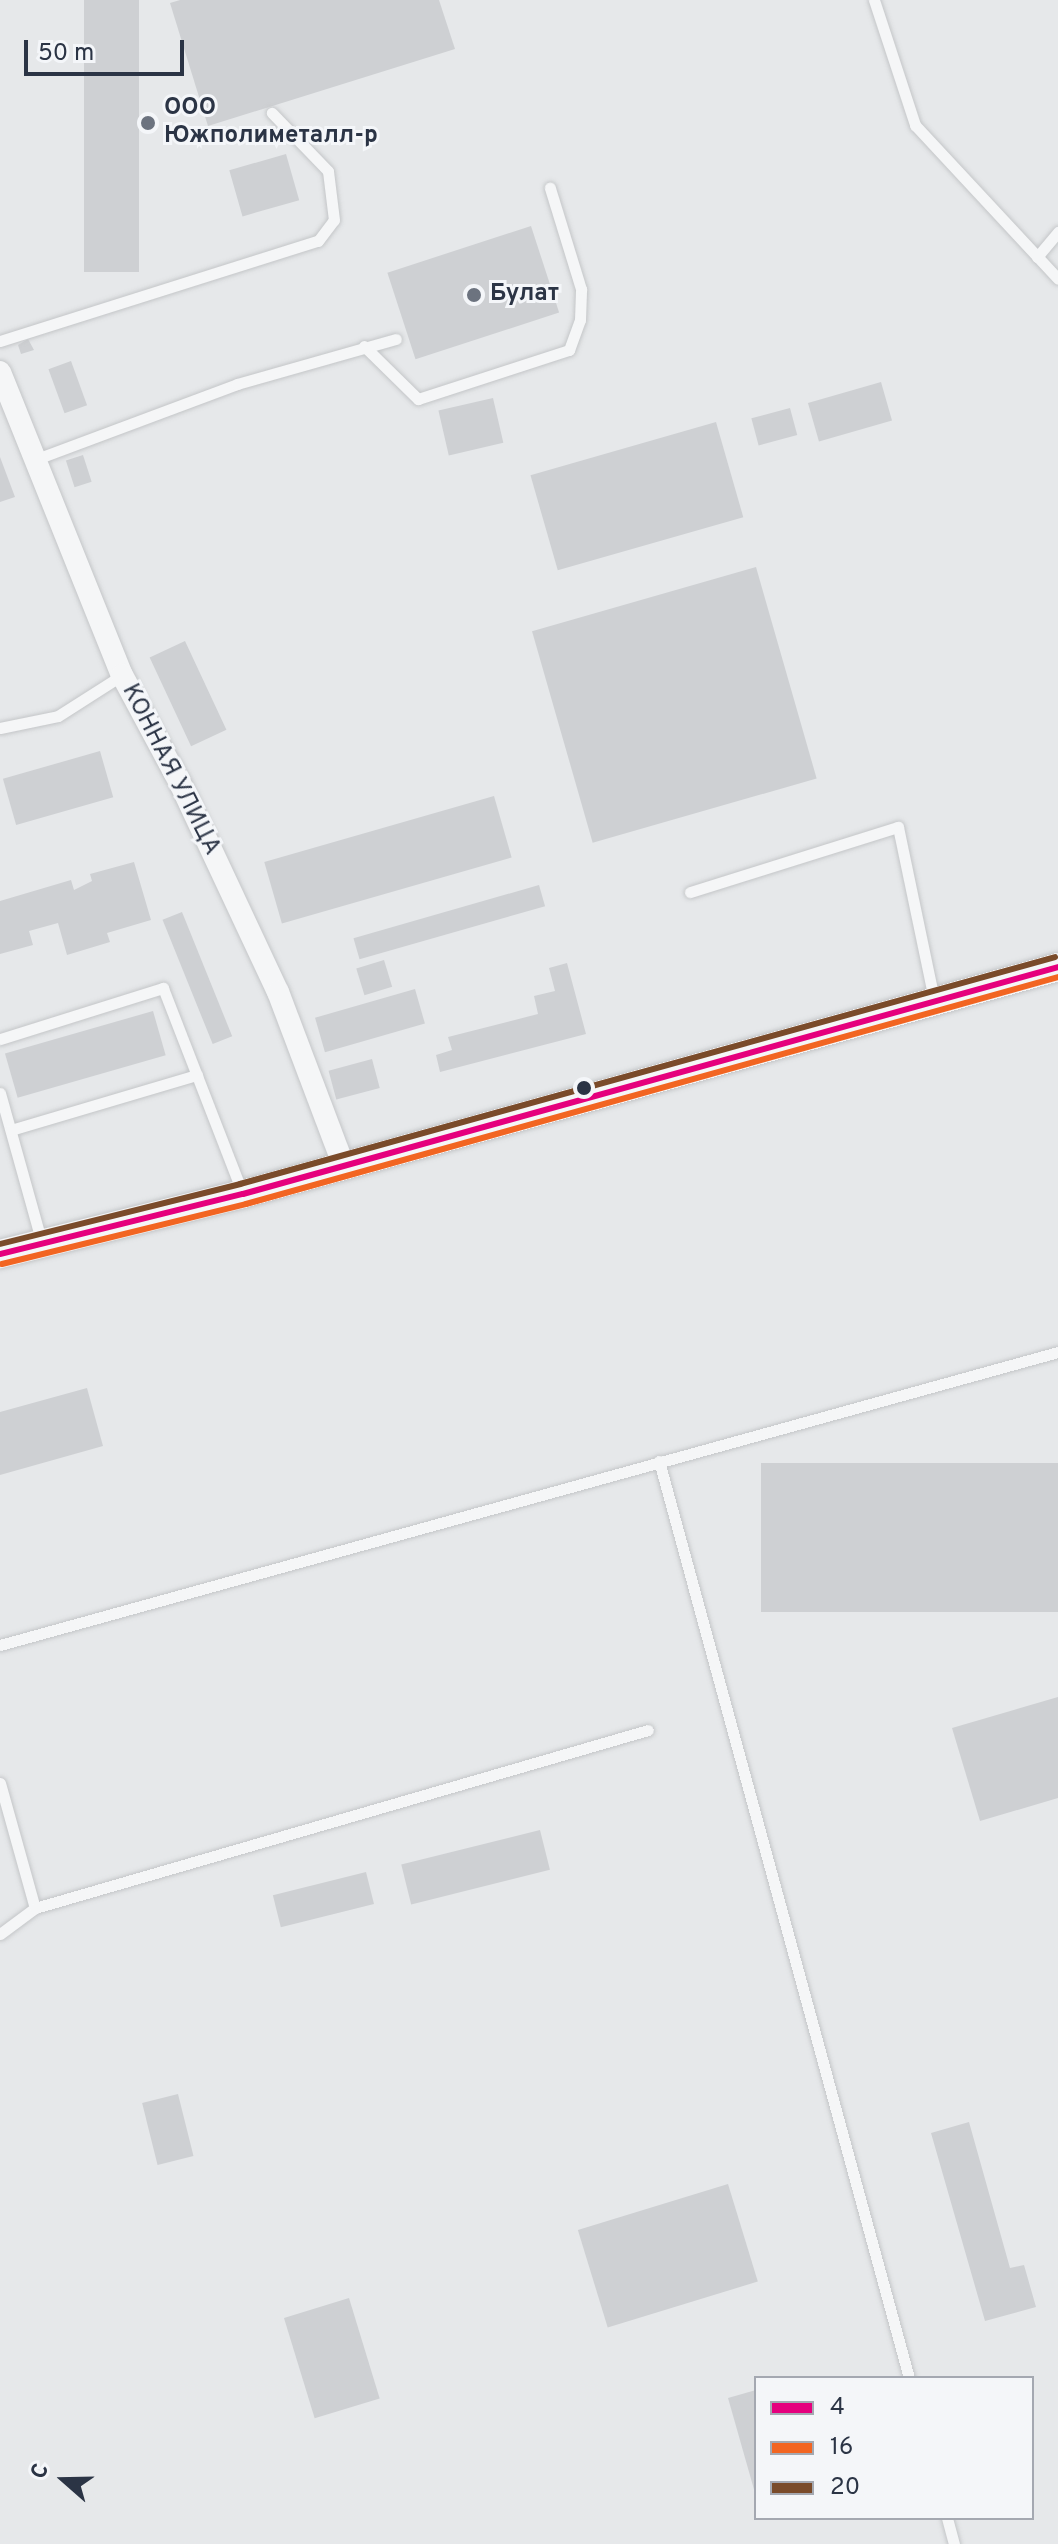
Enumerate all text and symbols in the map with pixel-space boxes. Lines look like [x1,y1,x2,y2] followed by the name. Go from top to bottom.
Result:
[28,24,188,74] scale bar
[38,39,94,69] text: 50 m
[164,95,378,151] place label: ООО Южполиметалл-р
[139,114,157,132] marker: ООО Южполиметалл-р
[490,281,559,309] place label: Булат
[465,286,483,304] marker: Булат
[114,680,226,860] street label: КОННАЯ УЛИЦА
[576,1080,592,1096] unlabelled marker
[754,2376,1034,2520] legend
[830,2393,845,2423] text: 4
[830,2433,853,2463] text: 16
[24,2440,104,2520] north arrow
[26,2460,56,2483] text: С
[830,2473,860,2503] text: 20

